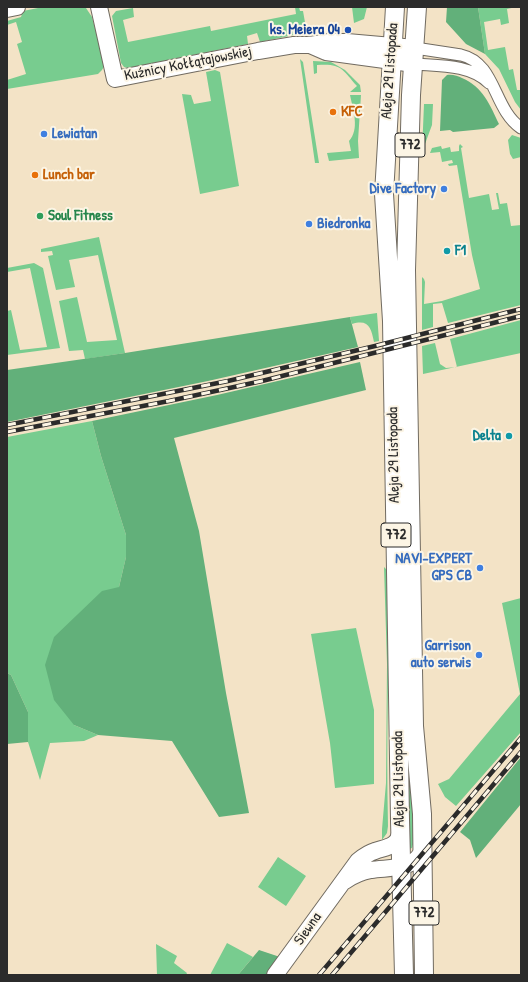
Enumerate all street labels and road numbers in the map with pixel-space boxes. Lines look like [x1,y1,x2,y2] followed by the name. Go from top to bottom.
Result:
[378,22,402,120] street label: Aleja 29 Listopada
[123,43,253,85] street label: Kuźnicy Kołłątajowskiej
[395,133,425,157] road number: 772
[384,407,404,503] street label: Aleja 29 Listopada
[381,523,411,547] road number: 772
[389,731,409,827] street label: Aleja 29 Listopada
[409,901,439,925] road number: 772
[290,909,326,949] street label: Siewna

